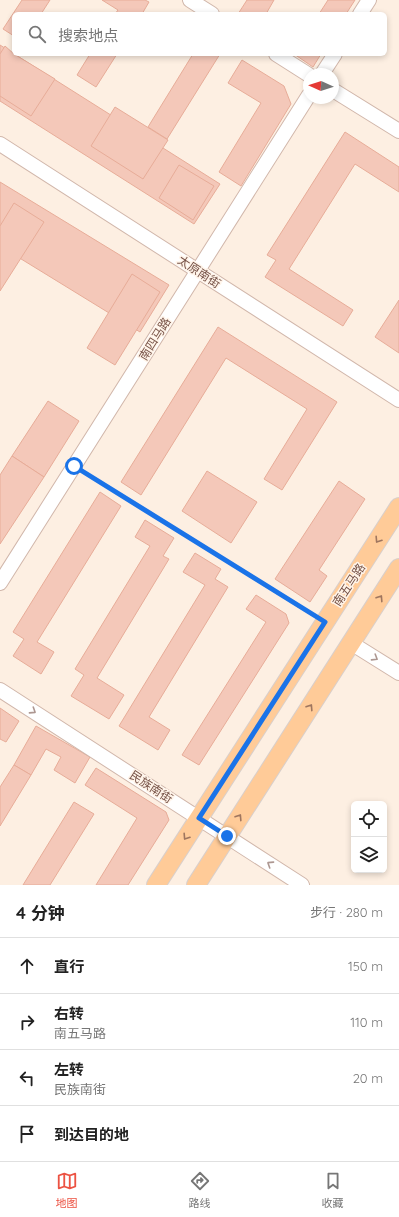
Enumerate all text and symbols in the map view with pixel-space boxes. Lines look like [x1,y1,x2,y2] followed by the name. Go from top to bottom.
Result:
[12,12,387,56] search box
[26,23,48,45] icon: search
[58,26,118,45] text: 搜索地点
[303,68,339,104] north arrow
[175,252,223,291] street label: 太原南街
[135,314,174,363] street label: 南四马路
[65,457,83,475] route start
[376,535,383,542] one-way arrow
[329,561,368,609] street label: 南五马路
[375,595,383,602] one-way arrow
[371,653,378,661] one-way arrow
[305,705,312,712] one-way arrow
[29,706,36,714] one-way arrow
[127,767,175,806] street label: 民族南街
[351,801,387,873] map controls
[351,801,387,837] button: locate
[235,814,242,821] one-way arrow
[218,827,236,845] route end
[184,833,191,840] one-way arrow
[351,837,387,873] button: layers
[267,861,274,869] one-way arrow
[16,902,65,923] text: 4 分钟
[310,904,383,920] text: 步行 · 280 m
[16,955,38,977] icon: ahead
[54,957,84,976] text: 直行
[348,958,383,974] text: 150 m
[54,1004,84,1023] text: 右转
[16,1011,38,1033] icon: right
[350,1014,383,1030] text: 110 m
[54,1025,106,1041] text: 南五马路
[54,1060,84,1079] text: 左转
[16,1067,38,1089] icon: left
[353,1070,383,1086] text: 20 m
[54,1081,106,1097] text: 民族南街
[16,1123,38,1145] icon: arrive
[54,1125,129,1144] text: 到达目的地
[56,1170,78,1210] tab: 地图
[189,1170,211,1210] tab: 路线
[322,1170,344,1210] tab: 收藏

